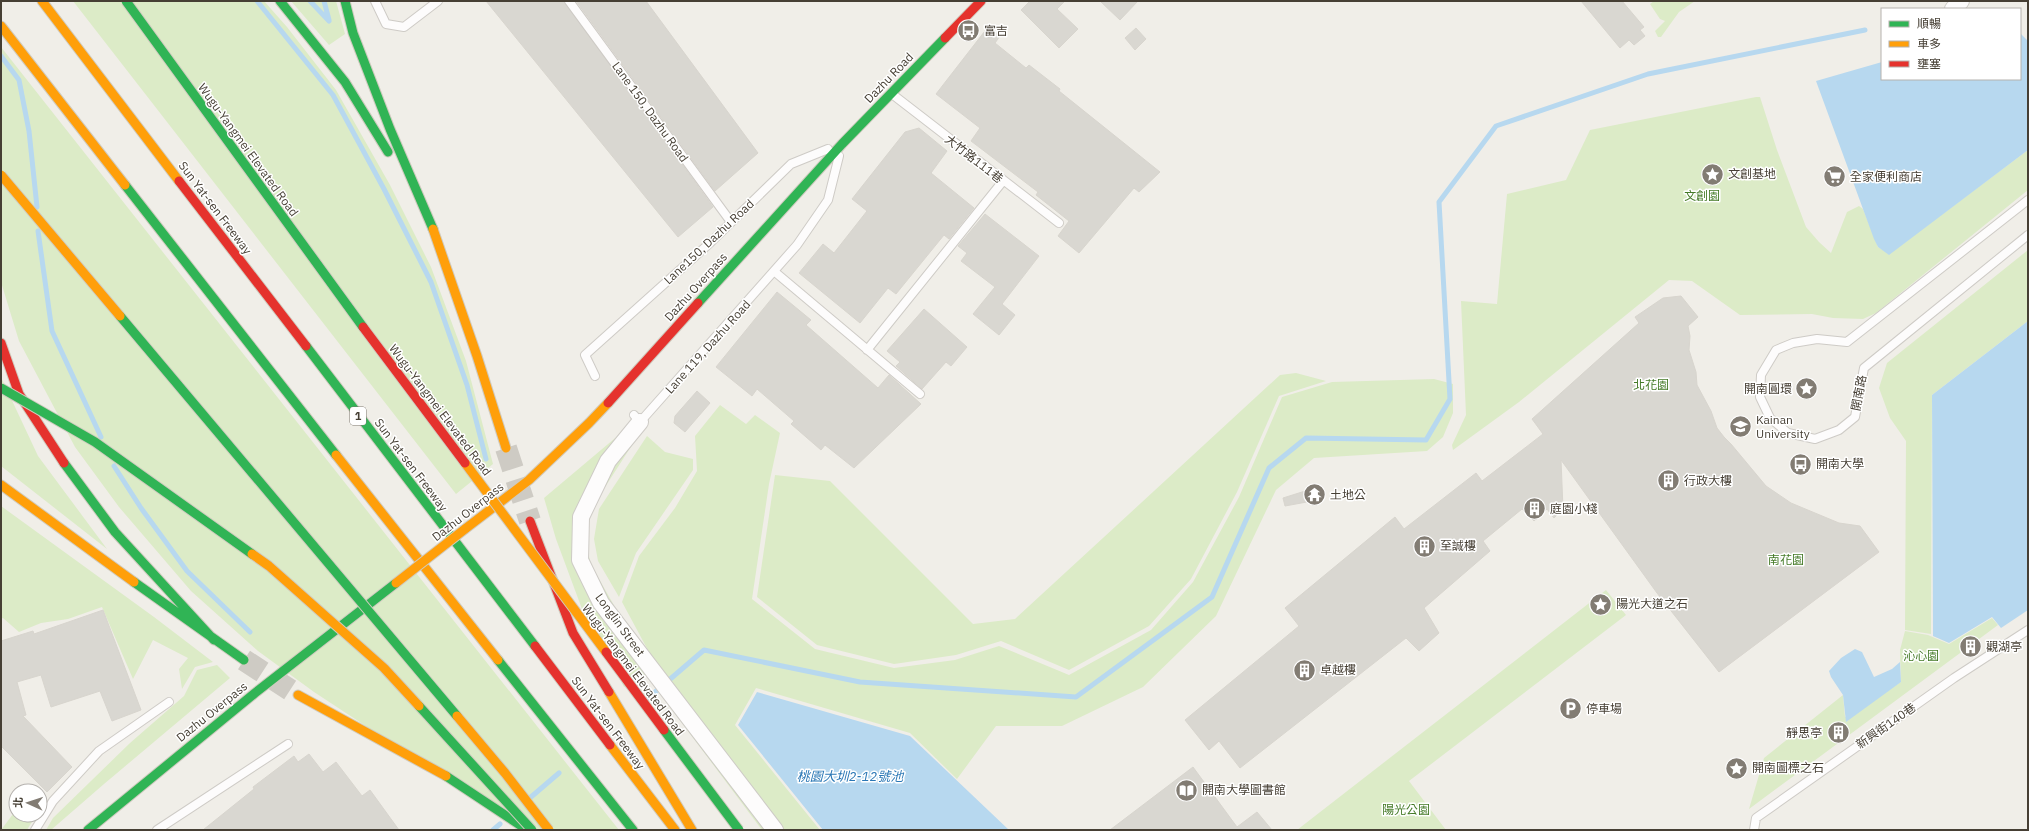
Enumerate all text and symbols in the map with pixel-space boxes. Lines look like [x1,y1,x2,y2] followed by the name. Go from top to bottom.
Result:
[1881,8,2021,80] legend
[1917,16,1941,31] text: 順暢
[955,18,981,44] bus stop icon: 富吉
[984,23,1008,38] place label: 富吉
[1917,36,1941,51] text: 車多
[861,49,916,106] street label: Dazhu Road
[1917,56,1941,71] text: 壅塞
[609,59,692,165] street label: Lane 150, Dazhu Road
[195,80,302,219] street label: Wugu-Yangmei Elevated Road
[942,131,1006,186] street label: 大竹路111巷
[176,158,255,257] street label: Sun Yat-sen Freeway
[1700,161,1726,187] place icon: 文創基地
[1822,164,1848,190] supermarket icon: 全家便利商店
[1728,166,1776,181] place label: 文創基地
[1850,169,1922,184] place label: 全家便利商店
[1684,188,1720,203] park label: 文創園
[661,196,757,287] street label: Lane150, Dazhu Road
[661,249,730,324] street label: Dazhu Overpass
[662,297,753,396] street label: Lane 119, Dazhu Road
[386,341,495,478] street label: Wugu-Yangmei Elevated Road
[1848,374,1869,412] street label: 開南路
[1794,376,1820,402] place icon: 開南圓環
[1633,377,1669,392] park label: 北花園
[1744,381,1792,396] place label: 開南圓環
[350,407,366,425] road number: 1
[1756,412,1810,441] place label: Kainan University
[1727,414,1753,440] school or university icon: Kainan University
[372,415,451,514] street label: Sun Yat-sen Freeway
[1787,451,1813,477] bus stop icon: 開南大學
[1816,456,1864,471] place label: 開南大學
[1656,468,1682,494] building icon: 行政大樓
[1684,473,1732,488] place label: 行政大樓
[429,479,507,544] street label: Dazhu Overpass
[1302,482,1328,508] temple icon: 土地公
[1330,487,1366,502] place label: 土地公
[1522,496,1548,522] building icon: 庭園小棧
[1550,501,1598,516] place label: 庭園小棧
[1411,533,1437,559] building icon: 至誠樓
[1440,538,1476,553] place label: 至誠樓
[1768,552,1804,567] park label: 南花園
[592,590,648,659] street label: Longlin Street
[1587,591,1613,617] place icon: 陽光大道之石
[1616,596,1688,611] place label: 陽光大道之石
[579,601,688,738] street label: Wugu-Yangmei Elevated Road
[1958,634,1984,660] building icon: 觀湖亭
[1986,639,2022,654] place label: 觀湖亭
[1903,648,1939,663] park label: 沁心園
[1292,657,1318,683] building icon: 卓越樓
[1320,662,1356,677] place label: 卓越樓
[569,673,648,772] street label: Sun Yat-sen Freeway
[173,678,250,745] street label: Dazhu Overpass
[1557,696,1583,722] parking icon: 停車場
[1853,699,1919,752] street label: 新興街140巷
[1586,701,1622,716] place label: 停車場
[1825,720,1851,746] building icon: 靜思亭
[1786,725,1822,740] place label: 靜思亭
[1723,755,1749,781] place icon: 開南圖標之石
[1752,760,1824,775] place label: 開南圖標之石
[797,768,905,785] water label: 桃園大圳2-12號池
[1174,777,1200,803] library icon: 開南大學圖書館
[1202,782,1286,797] place label: 開南大學圖書館
[8,783,48,823] north arrow
[11,797,25,808] text: 北
[1382,802,1430,817] park label: 陽光公園

